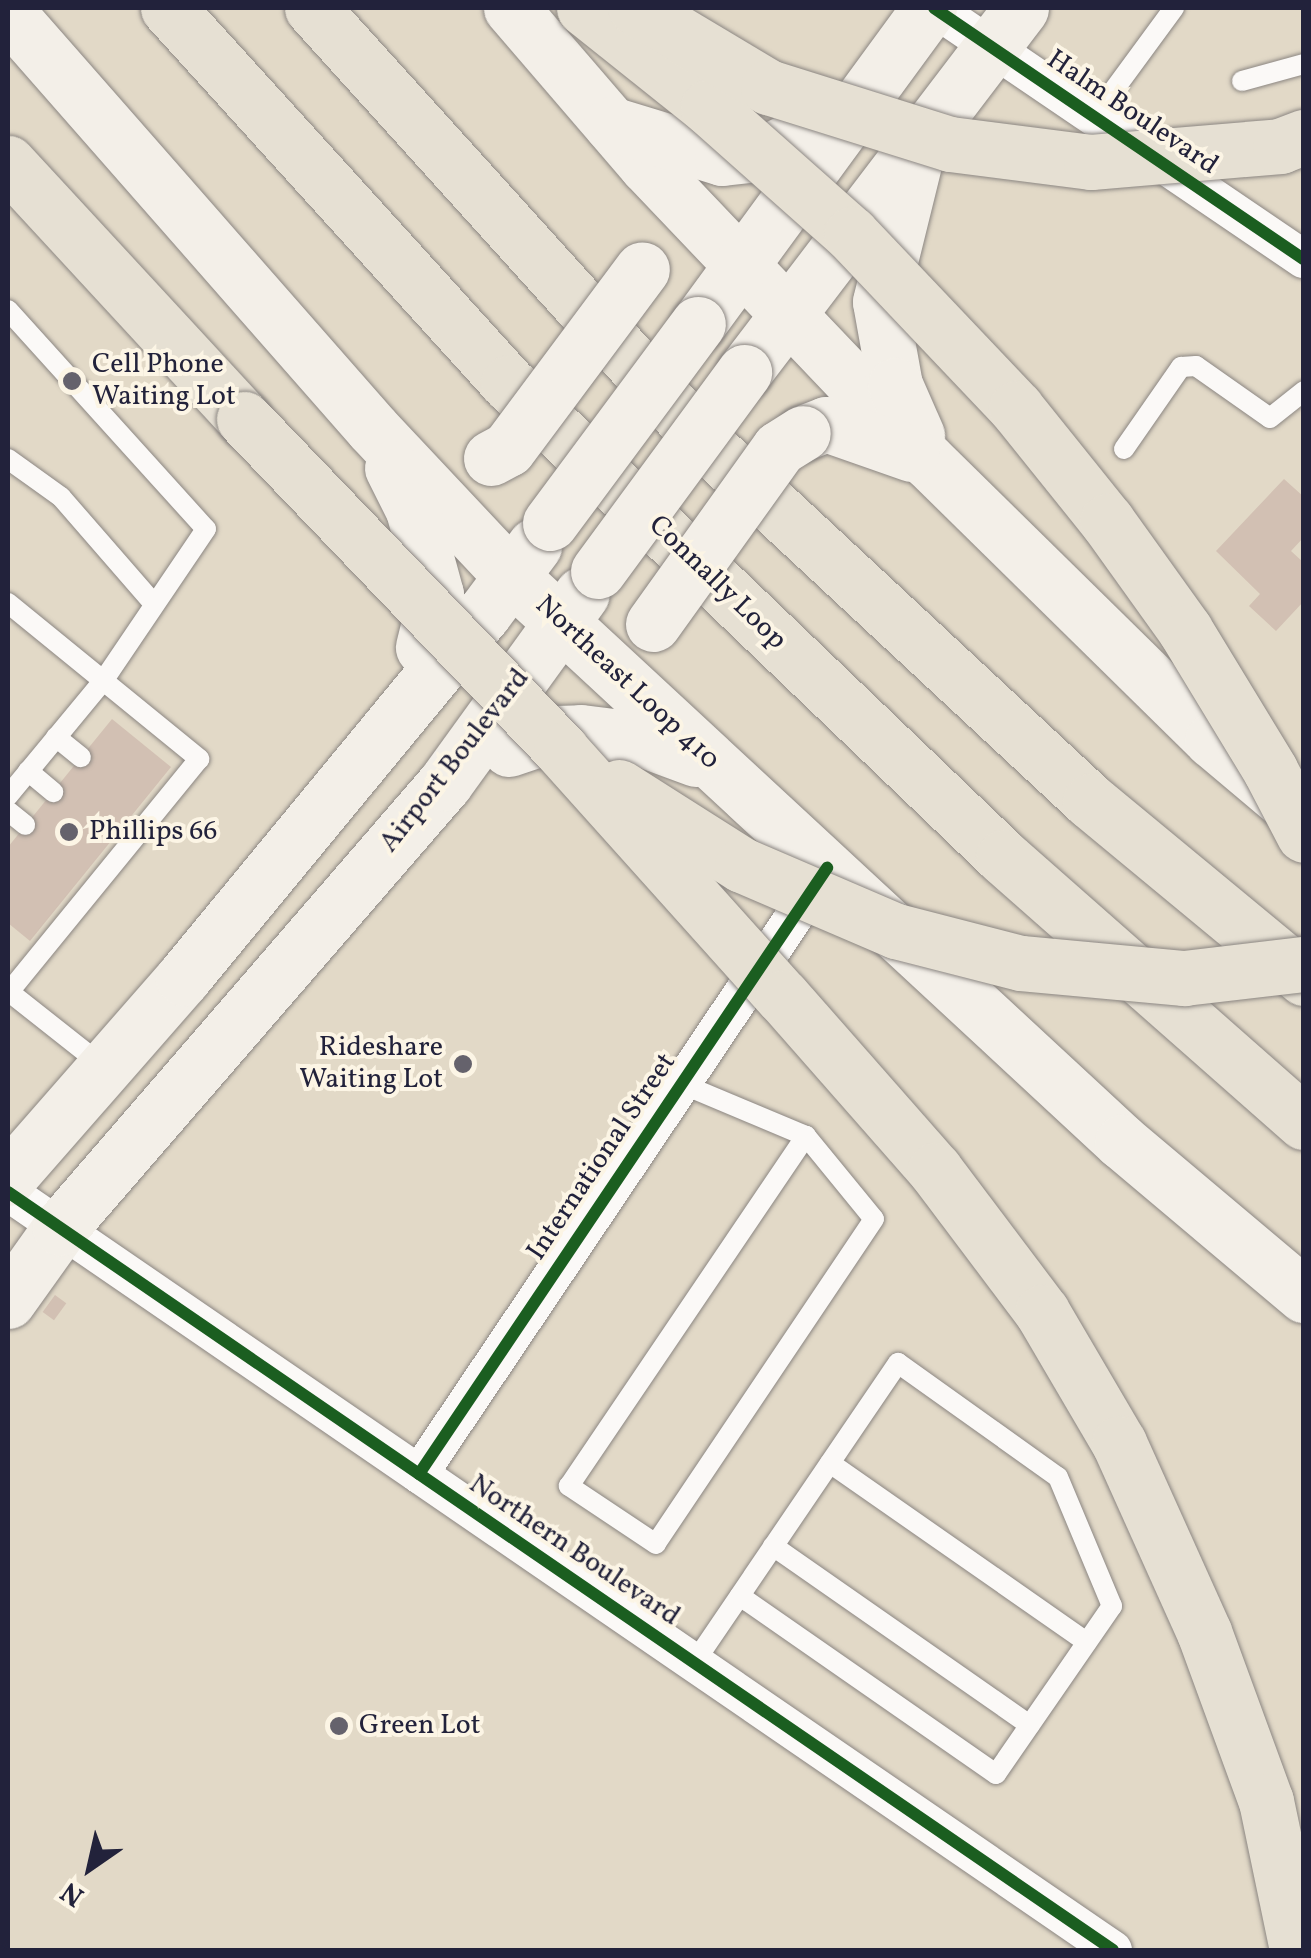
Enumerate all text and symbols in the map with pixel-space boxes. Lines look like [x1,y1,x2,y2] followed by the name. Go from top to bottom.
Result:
[1040,43,1224,183] street label: Halm Boulevard
[92,348,236,414] place label: Cell Phone Waiting Lot
[61,370,83,392] marker: Cell Phone Waiting Lot
[641,509,793,657] street label: Connally Loop
[528,589,726,777] street label: Northeast Loop 410
[373,663,537,859] street label: Airport Boulevard
[89,815,218,849] place label: Phillips 66
[58,821,80,843] marker: Phillips 66
[299,1031,443,1097] place label: Rideshare Waiting Lot
[520,1047,684,1267] street label: International Street
[452,1053,474,1075] marker: Rideshare Waiting Lot
[462,1468,686,1634] street label: Northern Boulevard
[359,1709,480,1743] place label: Green Lot
[328,1715,350,1737] marker: Green Lot
[40,1818,140,1918] north arrow
[54,1871,92,1915] text: N

